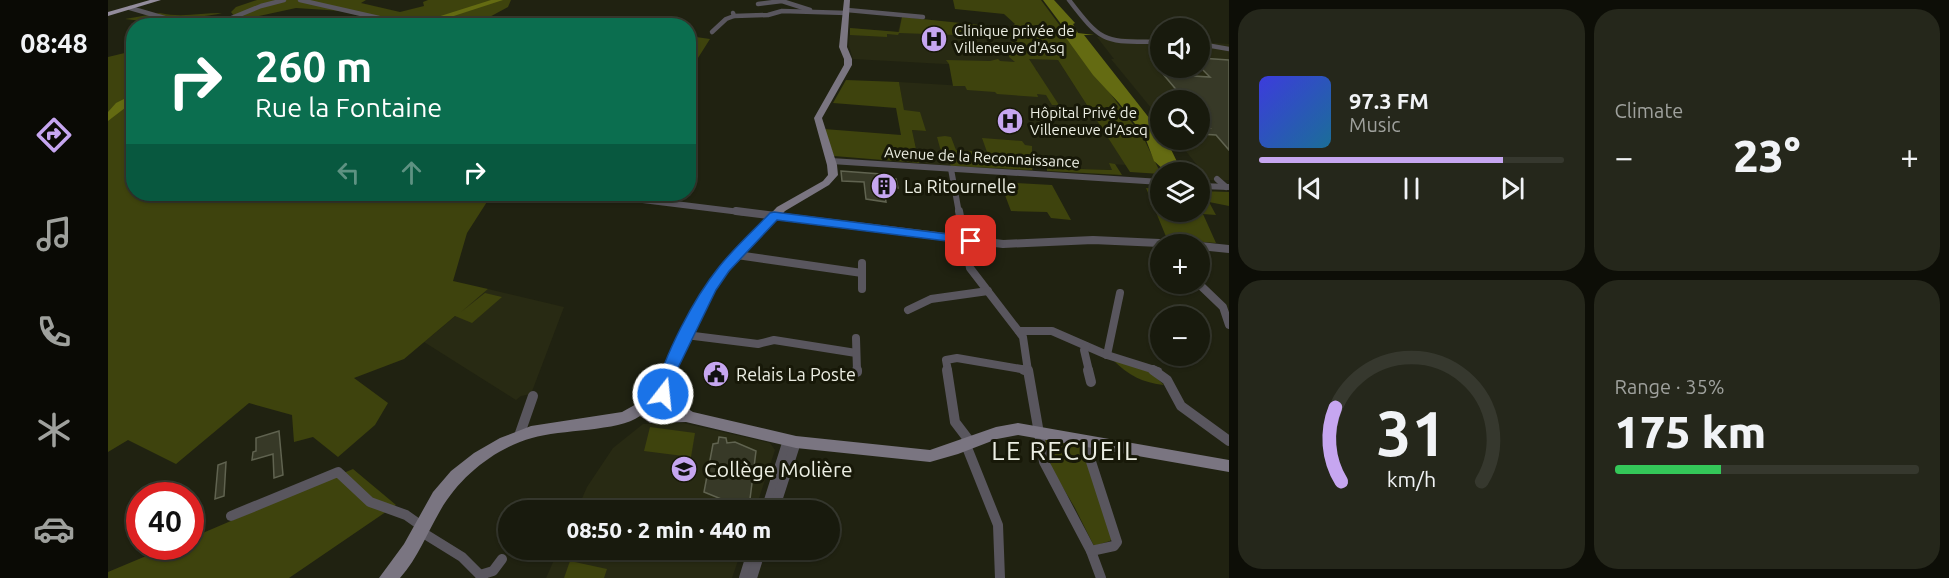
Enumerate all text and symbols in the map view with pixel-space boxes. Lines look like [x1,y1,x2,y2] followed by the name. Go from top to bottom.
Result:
[1150,18,1210,366] map controls
[1150,18,1210,78] button: sound
[954,22,1074,56] place label: Clinique privée de Villeneuve d'Asq
[919,24,949,54] hospital icon: Clinique privée de Villeneuve d'Asq
[20,28,88,58] text: 08:48
[156,42,234,120] icon: right
[255,43,372,90] text: 260 m
[1349,88,1429,113] text: 97.3 FM
[1150,90,1210,150] button: search
[255,92,442,122] text: Rue la Fontaine
[1615,99,1683,122] text: Climate
[1030,104,1148,138] place label: Hôpital Privé de Villeneuve d'Ascq
[995,106,1025,136] hospital icon: Hôpital Privé de Villeneuve d'Ascq
[1349,113,1401,136] text: Music
[33,114,75,156] icon: directions
[1733,130,1800,181] text: 23°
[1615,138,1633,175] text: −
[1900,138,1919,175] text: +
[884,143,1080,171] street label: Avenue de la Reconnaissance
[332,156,365,189] icon: left
[395,156,428,189] icon: ahead
[458,156,491,189] icon: right
[1150,162,1210,222] button: layers
[869,171,899,201] building icon: La Ritournelle
[1293,172,1326,205] icon: previous
[1395,172,1428,205] icon: pause
[1496,172,1529,205] icon: next
[904,176,1016,196] place label: La Ritournelle
[33,213,75,255] icon: music
[945,215,996,266] pin
[954,224,987,257] icon: arrive
[1150,234,1210,294] button: +
[1150,306,1210,366] button: −
[33,311,75,353] icon: phone
[701,359,731,389] public building icon: Relais La Poste
[631,362,695,426] position arrow
[736,364,856,384] place label: Relais La Poste
[1615,375,1725,398] text: Range · 35%
[1376,398,1446,468] text: 31
[1615,406,1766,457] text: 175 km
[33,409,75,451] icon: climate
[991,436,1139,465] district label: LE RECUEIL
[669,454,699,484] school or university icon: Collège Molière
[704,457,852,481] place label: Collège Molière
[1386,467,1436,491] text: km/h
[126,482,204,560] speed limit sign: 40
[33,508,75,550] icon: car
[567,517,771,542] text: 08:50 · 2 min · 440 m

